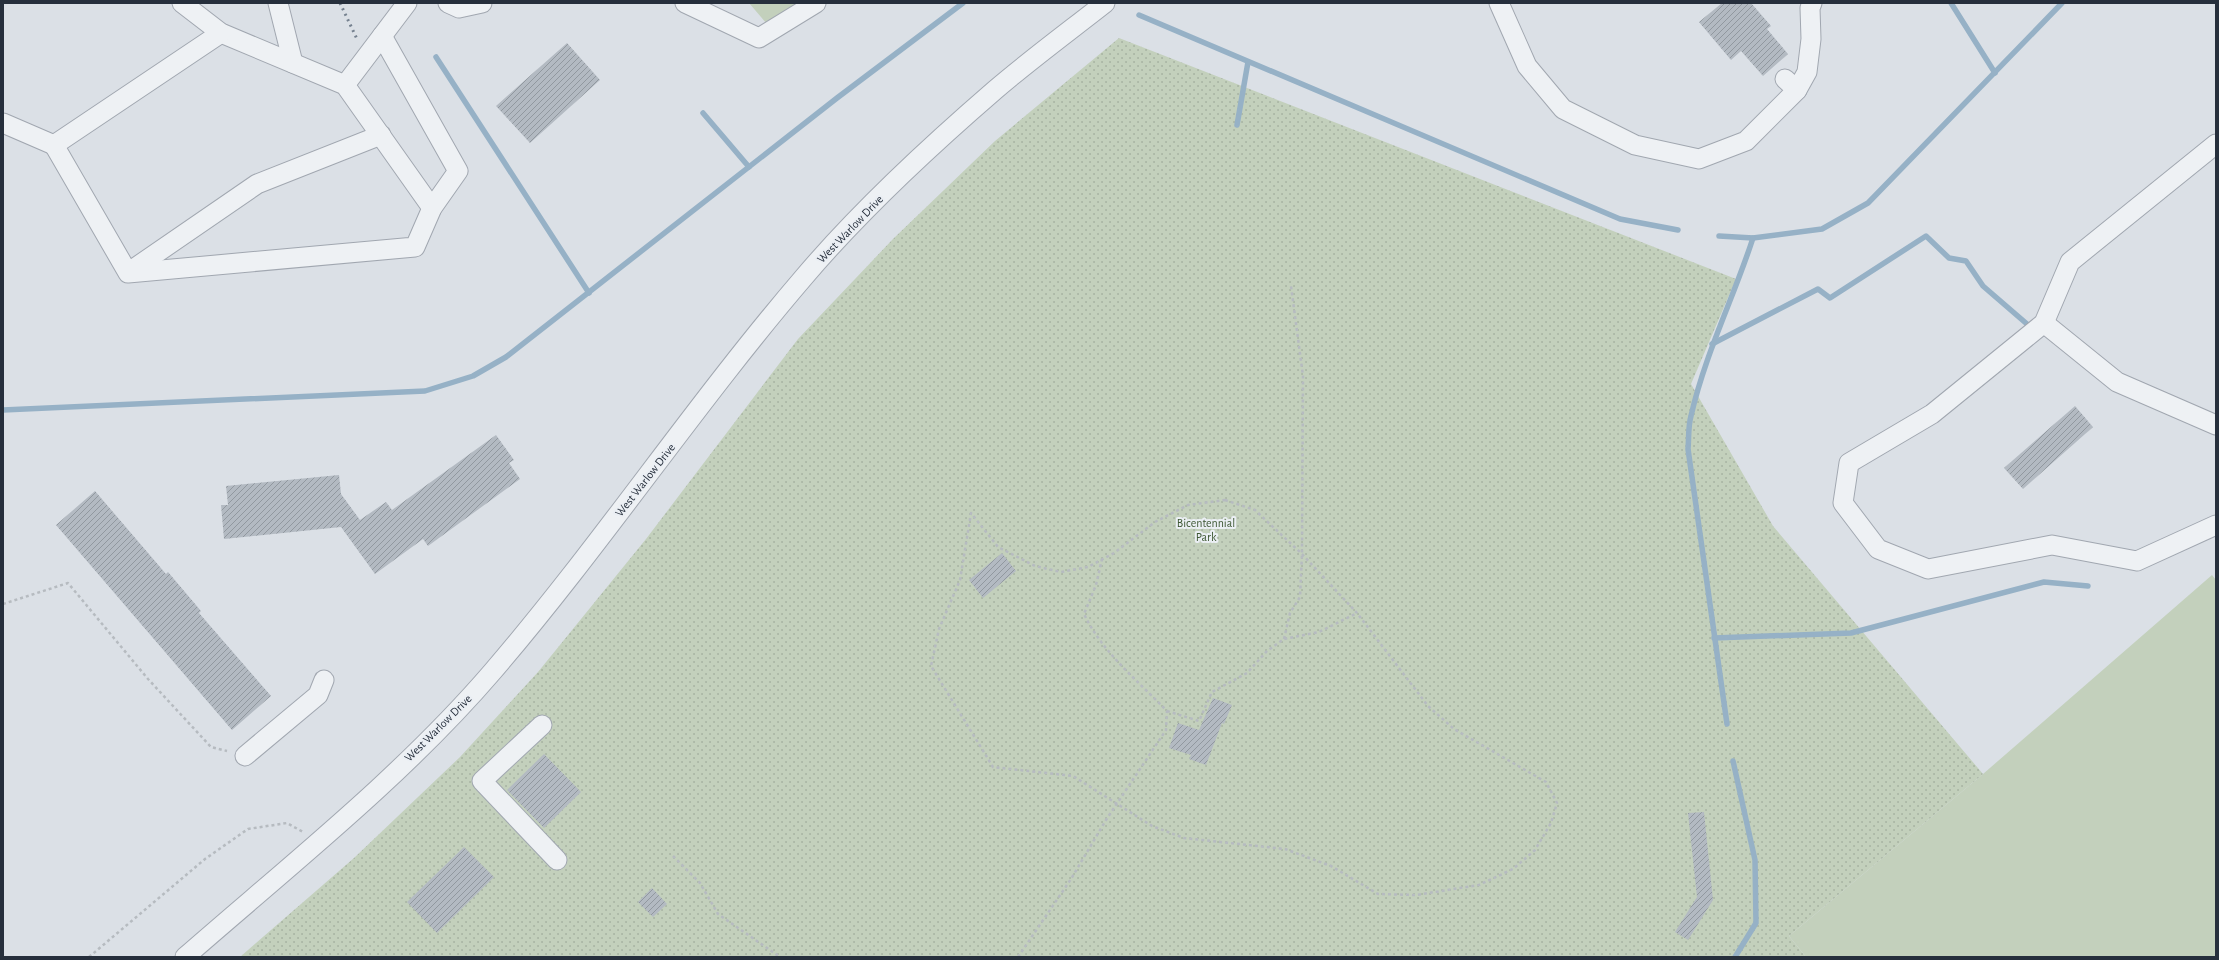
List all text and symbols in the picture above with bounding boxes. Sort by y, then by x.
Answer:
street label: West Warlow Drive [815,193,885,265]
street label: West Warlow Drive [613,441,677,519]
park label: Bicentennial Park [1177,517,1235,543]
street label: West Warlow Drive [402,692,474,764]

